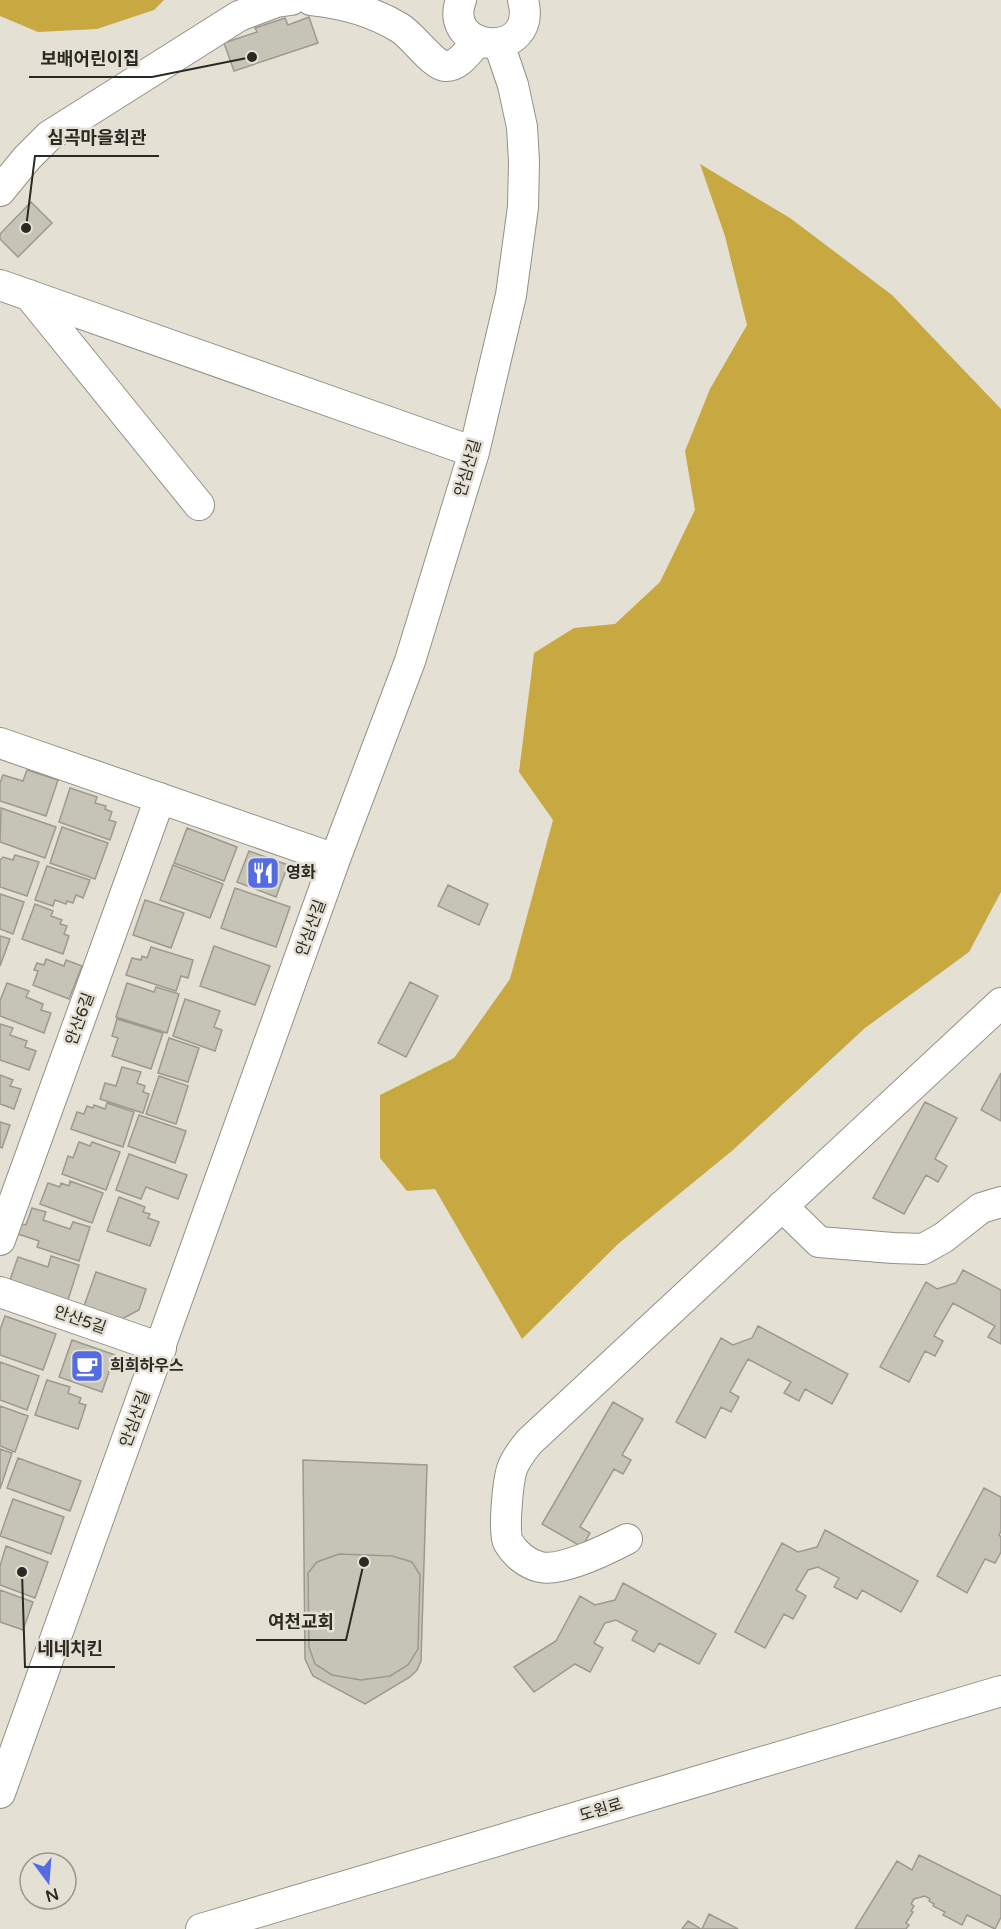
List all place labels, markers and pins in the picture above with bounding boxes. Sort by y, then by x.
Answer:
callout: 보배어린이집 [29,41,152,77]
callout: 심곡마을회관 [35,120,159,156]
restaurant icon: 영화 [245,855,281,891]
place label: 영화 [286,863,316,883]
cafe icon: 희희하우스 [69,1348,105,1384]
place label: 희희하우스 [110,1356,184,1376]
callout: 여천교회 [256,1604,346,1640]
callout: 네네치킨 [25,1631,115,1667]

